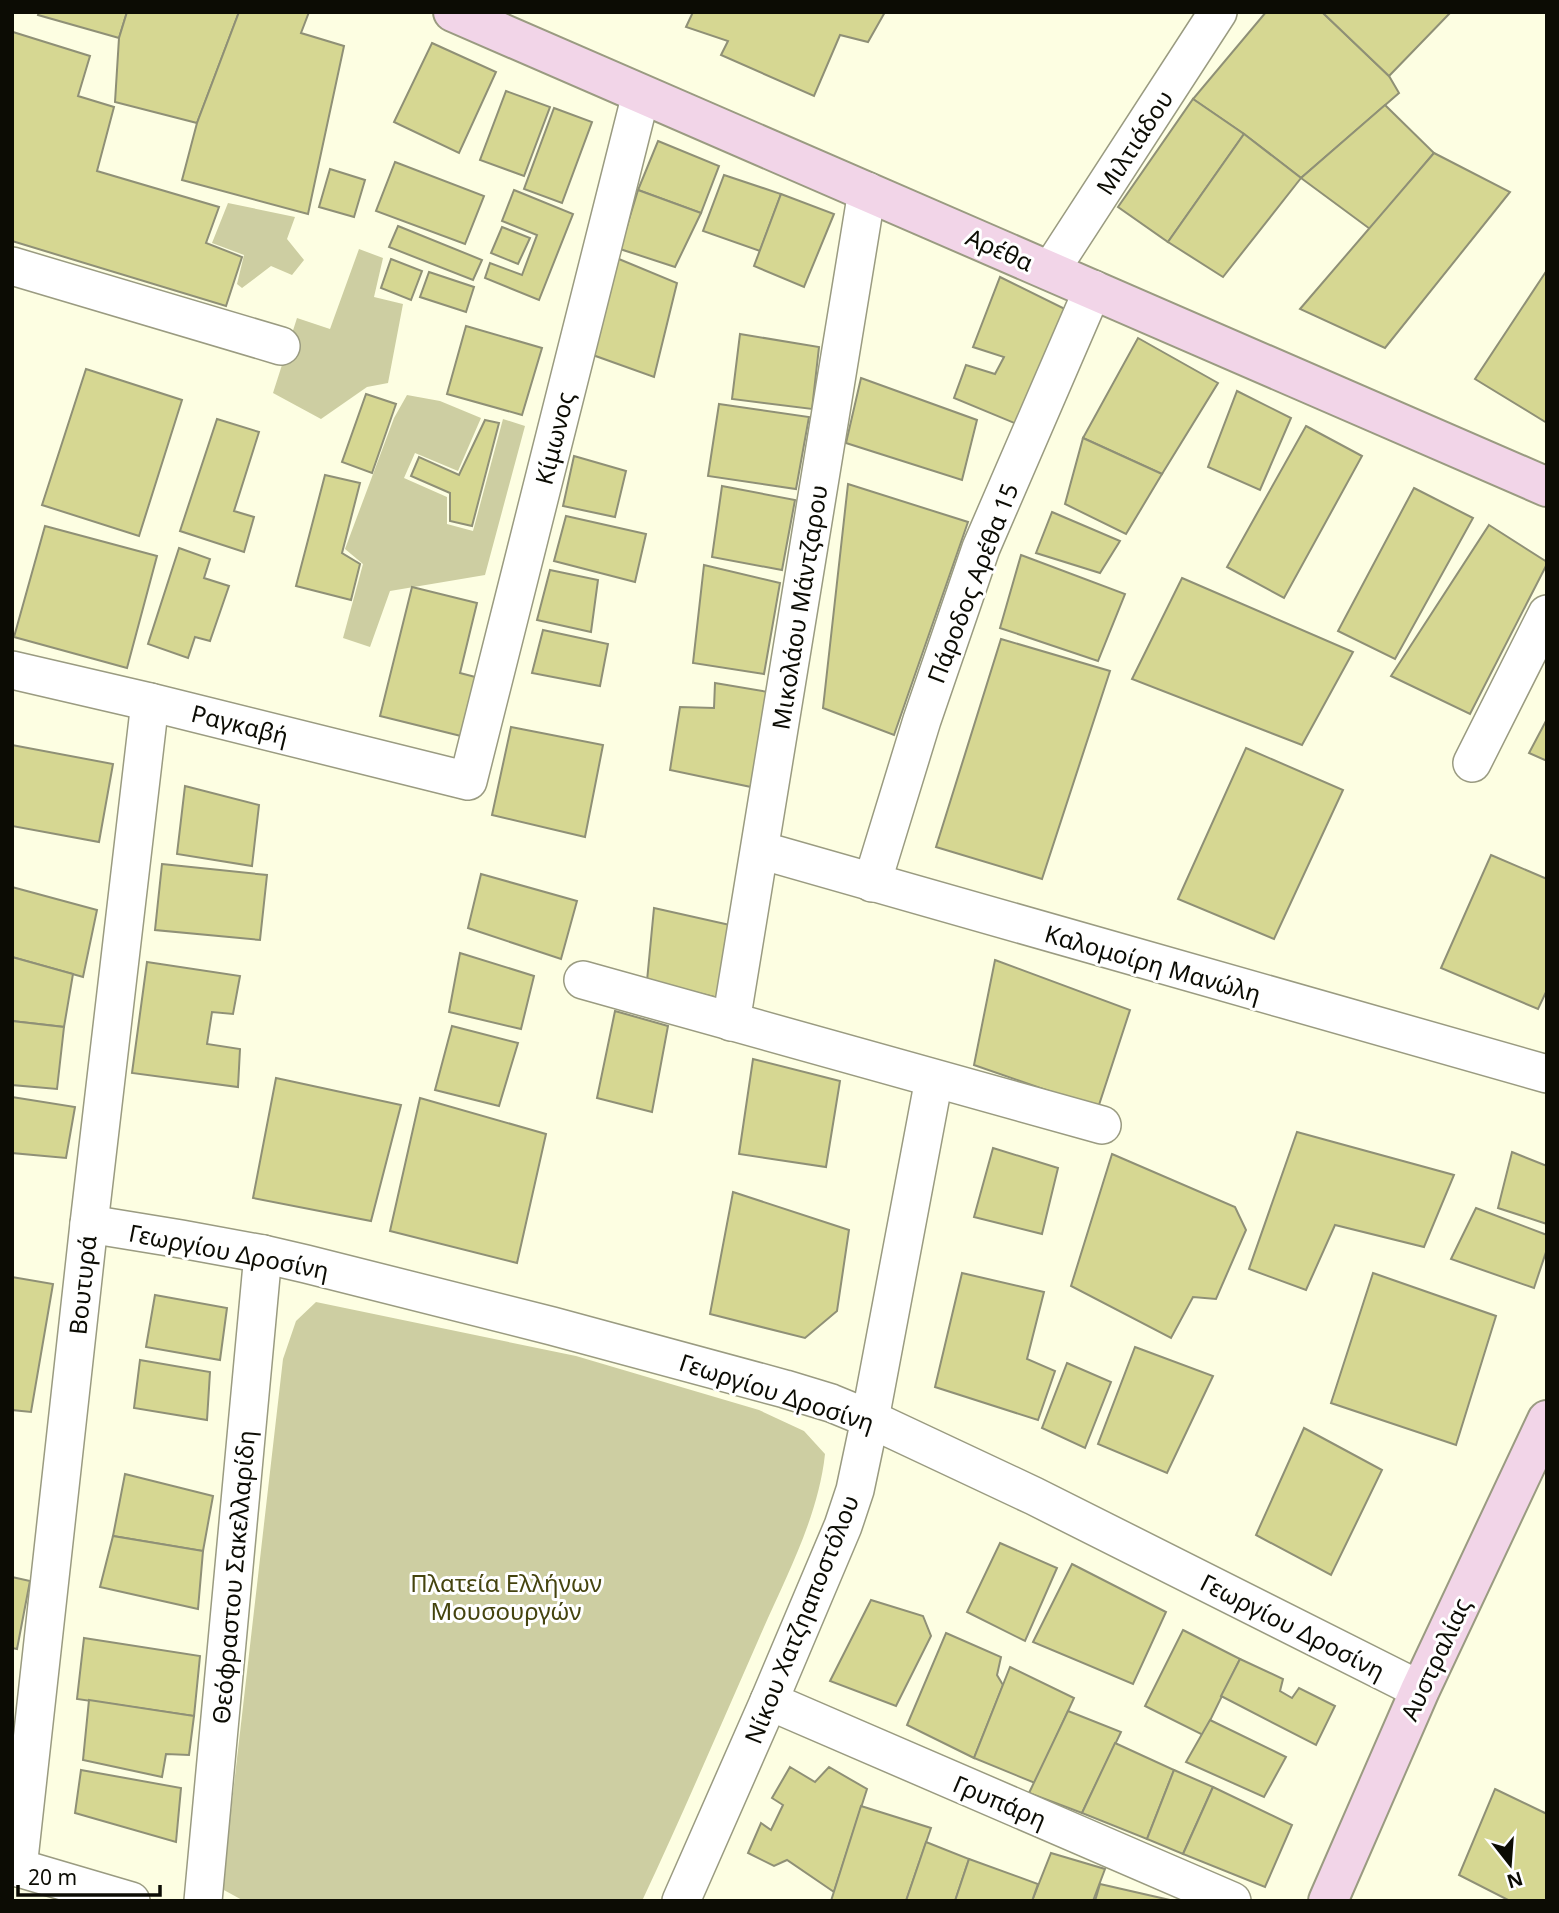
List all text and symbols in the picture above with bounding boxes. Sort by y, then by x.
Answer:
street label: Μιλτιάδου [1088,83,1180,201]
street label: Αρέθα [961,220,1039,278]
street label: Κίμωνος [527,388,581,488]
street label: Πάροδος Αρέθα 15 [919,478,1025,688]
street label: Μικολάου Μάντζαρου [763,482,835,732]
street label: Ραγκαβή [188,696,292,752]
street label: Καλομοίρη Μανώλη [1041,916,1265,1010]
street label: Γεωργίου Δροσίνη [126,1215,332,1287]
street label: Βουτυρά [60,1234,104,1336]
street label: Γεωργίου Δροσίνη [675,1345,879,1439]
street label: Θεόφραστου Σακελλαρίδη [204,1429,262,1725]
street label: Νίκου Χατζηαποστόλου [736,1490,866,1748]
street label: Γεωργίου Δροσίνη [1195,1565,1391,1687]
park label: Πλατεία Ελλήνων Μουσουργών [410,1566,602,1627]
street label: Αυστραλίας [1392,1592,1478,1726]
street label: Γρυπάρη [948,1767,1052,1835]
north arrow [1475,1829,1545,1899]
scale bar [18,1854,159,1898]
text: 20 m [28,1863,77,1891]
text: N [1504,1866,1526,1895]

